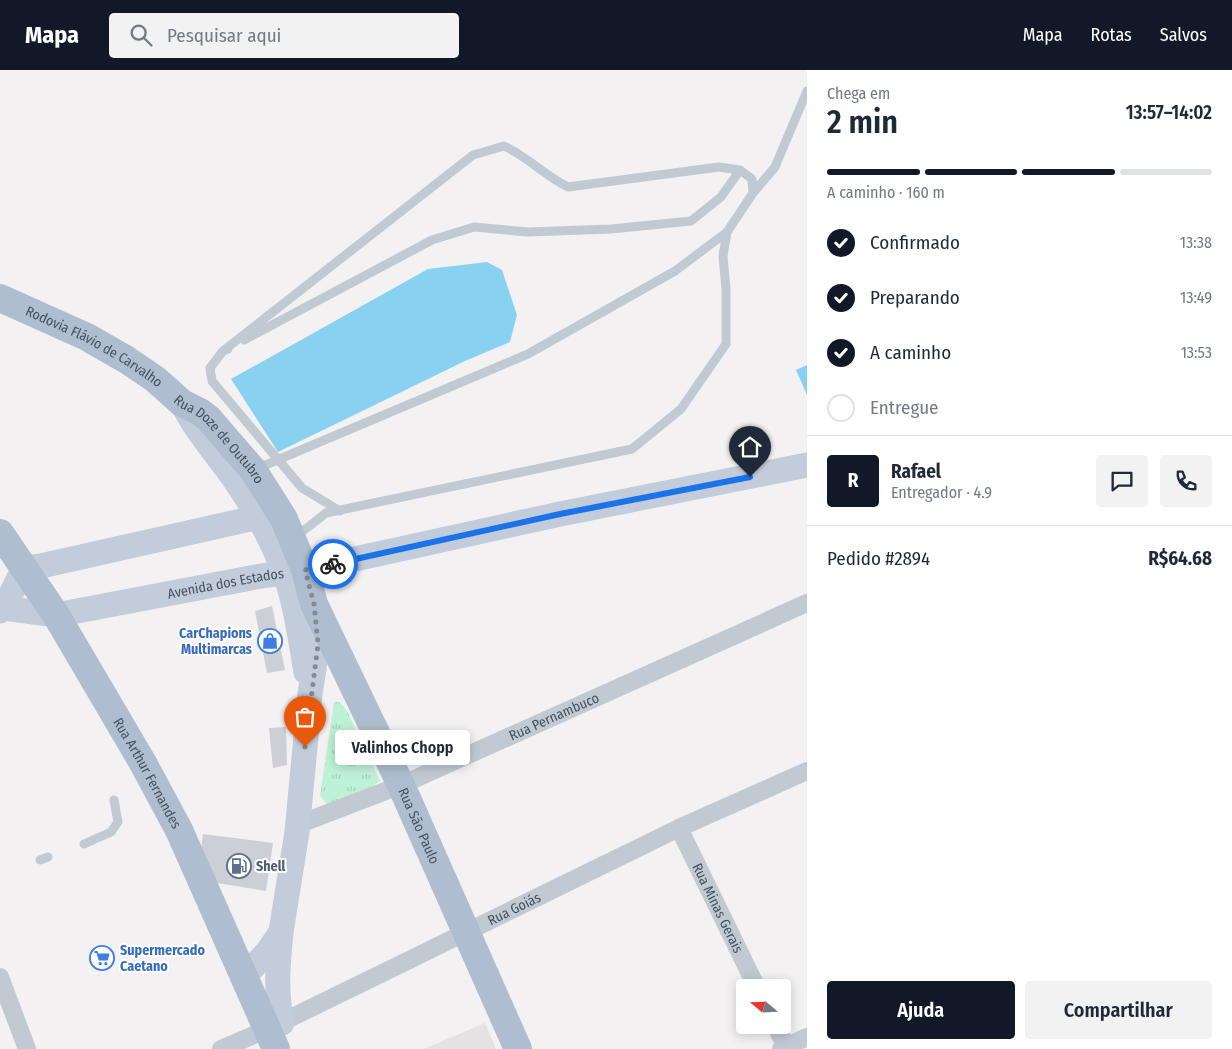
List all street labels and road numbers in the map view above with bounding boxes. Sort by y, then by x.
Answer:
street label: Rodovia Flávio de Carvalho [23,302,166,390]
street label: Rua Doze de Outubro [170,391,268,487]
street label: Avenida dos Estados [166,564,285,602]
street label: Rua Pernambuco [506,689,602,744]
street label: Rua Arthur Fernandes [110,715,185,832]
street label: Rua São Paulo [395,785,443,866]
street label: Rua Minas Gerais [689,860,747,956]
street label: Rua Goiás [485,889,543,929]

